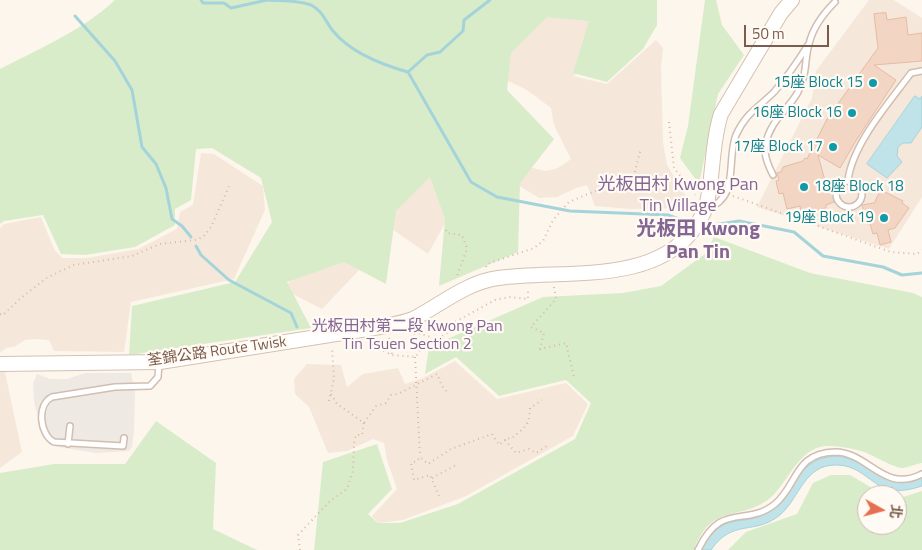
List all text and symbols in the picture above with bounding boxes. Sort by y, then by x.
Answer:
scale bar [747,15,832,47]
text: 50 m [752,22,785,45]
place label: 15座 Block 15 [773,74,863,92]
marker: 15座 Block 15 [867,77,879,89]
place label: 16座 Block 16 [752,104,842,122]
marker: 16座 Block 16 [846,107,858,119]
place label: 17座 Block 17 [733,138,823,156]
marker: 17座 Block 17 [827,141,839,153]
district label: 光板田村 Kwong Pan Tin Village [597,175,759,218]
place label: 18座 Block 18 [814,178,904,196]
marker: 18座 Block 18 [798,181,810,193]
place label: 19座 Block 19 [784,209,874,227]
marker: 19座 Block 19 [878,212,890,224]
district label: 光板田 Kwong Pan Tin [636,218,760,265]
district label: 光板田村第二段 Kwong Pan Tin Tsuen Section 2 [311,317,503,355]
street label: 荃錦公路 Route Twisk [146,333,288,371]
north arrow [857,485,907,535]
text: 北 [885,504,908,520]

